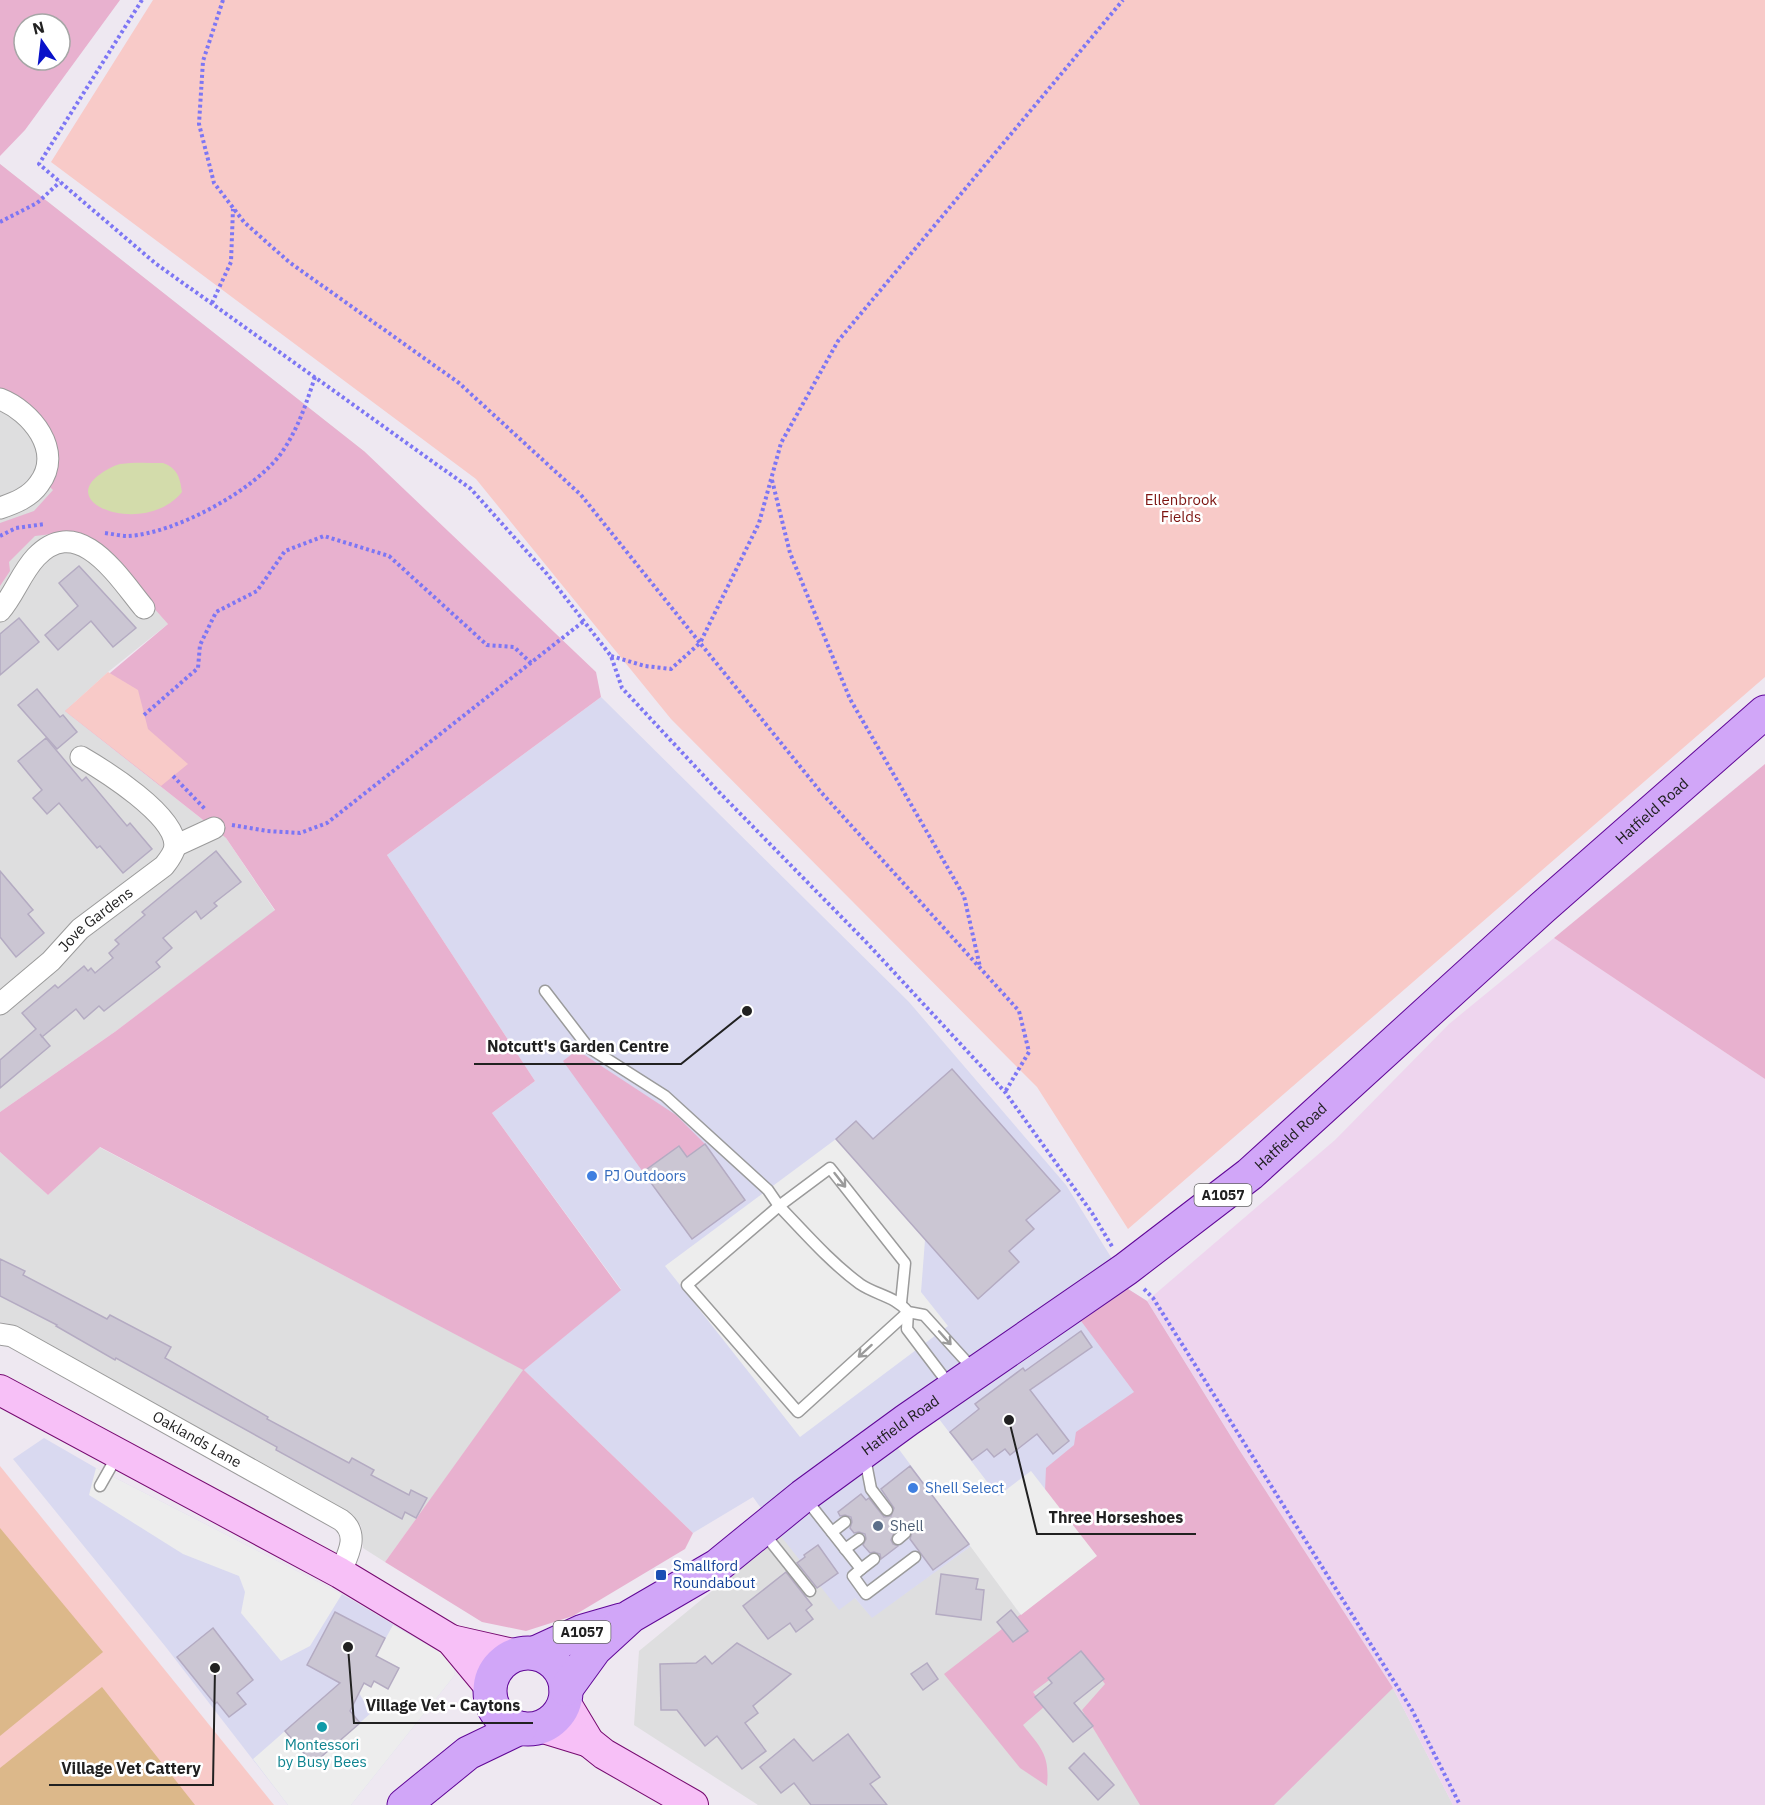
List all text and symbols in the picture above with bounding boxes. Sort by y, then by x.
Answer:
north arrow [12,12,72,72]
text: N [30,16,46,39]
park label: Ellenbrook Fields [1145,490,1217,526]
street label: Hatfield Road [1611,774,1692,848]
street label: Jove Gardens [54,883,137,956]
callout: Notcutt's Garden Centre [474,1030,681,1064]
text: Notcutt's Garden Centre [487,1036,669,1056]
street label: Hatfield Road [1250,1099,1331,1174]
place label: PJ Outdoors [604,1166,686,1185]
marker: PJ Outdoors [585,1169,599,1183]
one-way arrow [834,1172,846,1188]
road number: A1057 [1194,1184,1252,1206]
one-way arrow [938,1330,952,1345]
one-way arrow [858,1344,873,1358]
street label: Hatfield Road [857,1391,943,1459]
street label: Oaklands Lane [149,1406,245,1471]
place label: Shell Select [925,1478,1004,1497]
marker: Shell Select [906,1481,920,1495]
callout: Three Horseshoes [1037,1500,1196,1534]
text: Three Horseshoes [1049,1507,1183,1527]
place label: Shell [890,1516,924,1535]
marker: Shell [871,1519,885,1533]
place label: Smallford Roundabout [673,1556,755,1592]
marker: Smallford Roundabout [654,1568,668,1582]
road number: A1057 [554,1621,610,1643]
callout: Village Vet - Caytons [354,1689,533,1723]
text: Village Vet - Caytons [366,1695,520,1715]
marker: Montessori by Busy Bees [315,1720,329,1734]
place label: Montessori by Busy Bees [277,1735,367,1771]
callout: Village Vet Cattery [49,1751,213,1785]
text: Village Vet Cattery [61,1758,201,1778]

